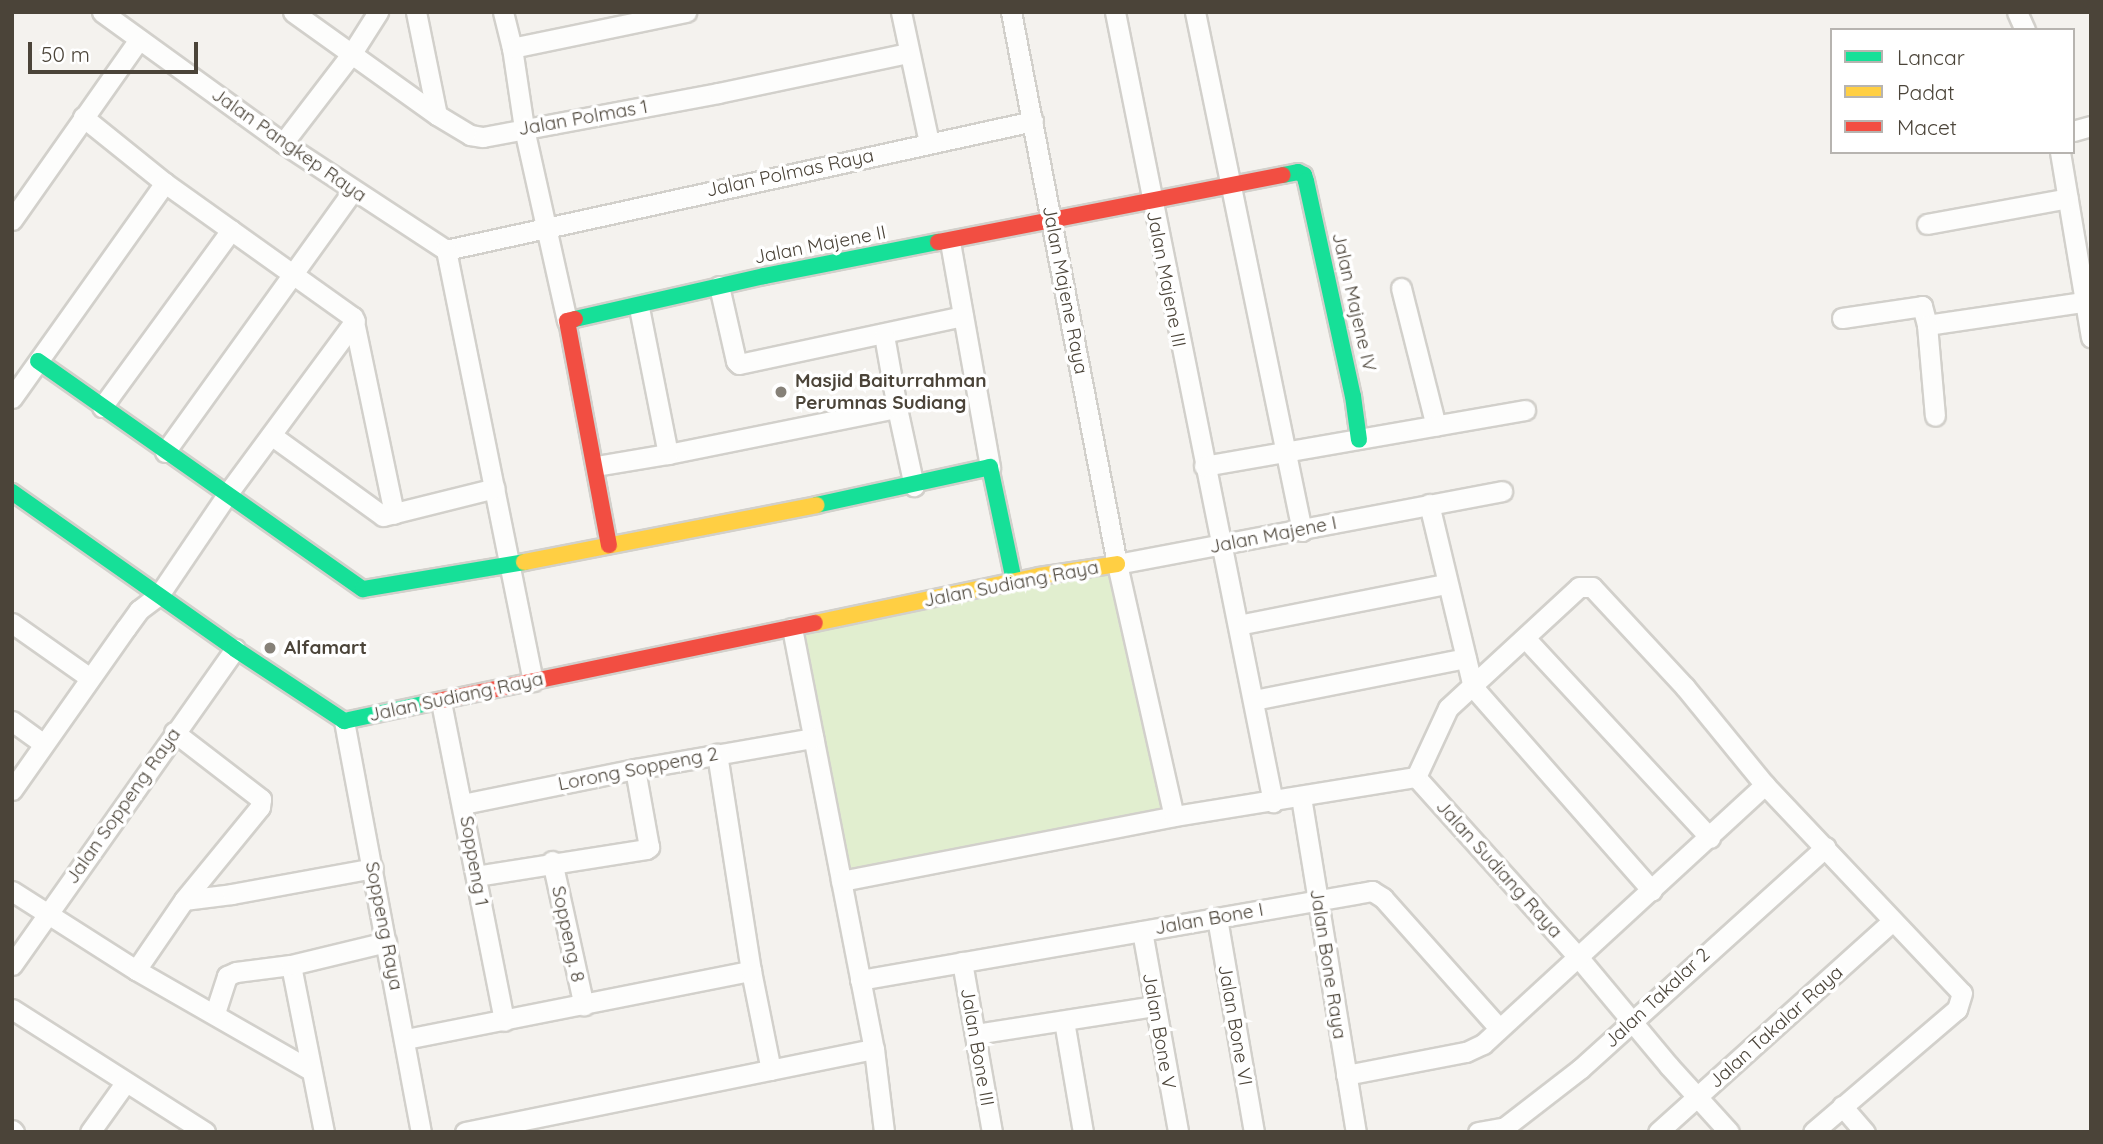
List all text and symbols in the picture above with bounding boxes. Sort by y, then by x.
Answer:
scale bar [32,28,201,72]
legend [1830,28,2075,154]
text: 50 m [41,41,90,67]
text: Lancar [1897,44,1965,70]
text: Padat [1897,79,1955,105]
street label: Jalan Pangkep Raya [207,83,371,207]
street label: Jalan Polmas 1 [516,95,650,141]
text: Macet [1897,114,1957,140]
street label: Jalan Polmas Raya [704,144,876,202]
street label: Jalan Majene Raya [1037,204,1093,376]
street label: Jalan Majene III [1142,209,1190,349]
street label: Jalan Majene II [752,221,888,269]
street label: Jalan Majene IV [1327,230,1381,374]
place label: Masjid Baiturrahman Perumnas Sudiang [795,370,987,414]
marker: Masjid Baiturrahman Perumnas Sudiang [773,384,789,400]
street label: Jalan Majene I [1207,511,1339,559]
street label: Jalan Sudiang Raya [922,556,1100,612]
place label: Alfamart [284,637,367,659]
marker: Alfamart [262,640,278,656]
street label: Jalan Sudiang Raya [367,667,545,727]
street label: Jalan Soppeng Raya [61,724,185,888]
street label: Lorong Soppeng 2 [556,742,720,796]
street label: Jalan Sudiang Raya [1431,795,1567,943]
street label: Soppeng 1 [455,814,493,908]
street label: Soppeng Raya [360,860,408,992]
street label: Soppeng. 8 [547,884,589,984]
street label: Jalan Bone Raya [1305,887,1351,1041]
street label: Jalan Bone I [1153,898,1265,940]
street label: Jalan Takalar 2 [1599,943,1715,1053]
street label: Jalan Takalar Raya [1704,961,1848,1093]
street label: Jalan Bone VI [1213,963,1257,1087]
street label: Jalan Bone V [1138,971,1180,1091]
street label: Jalan Bone III [955,986,999,1108]

